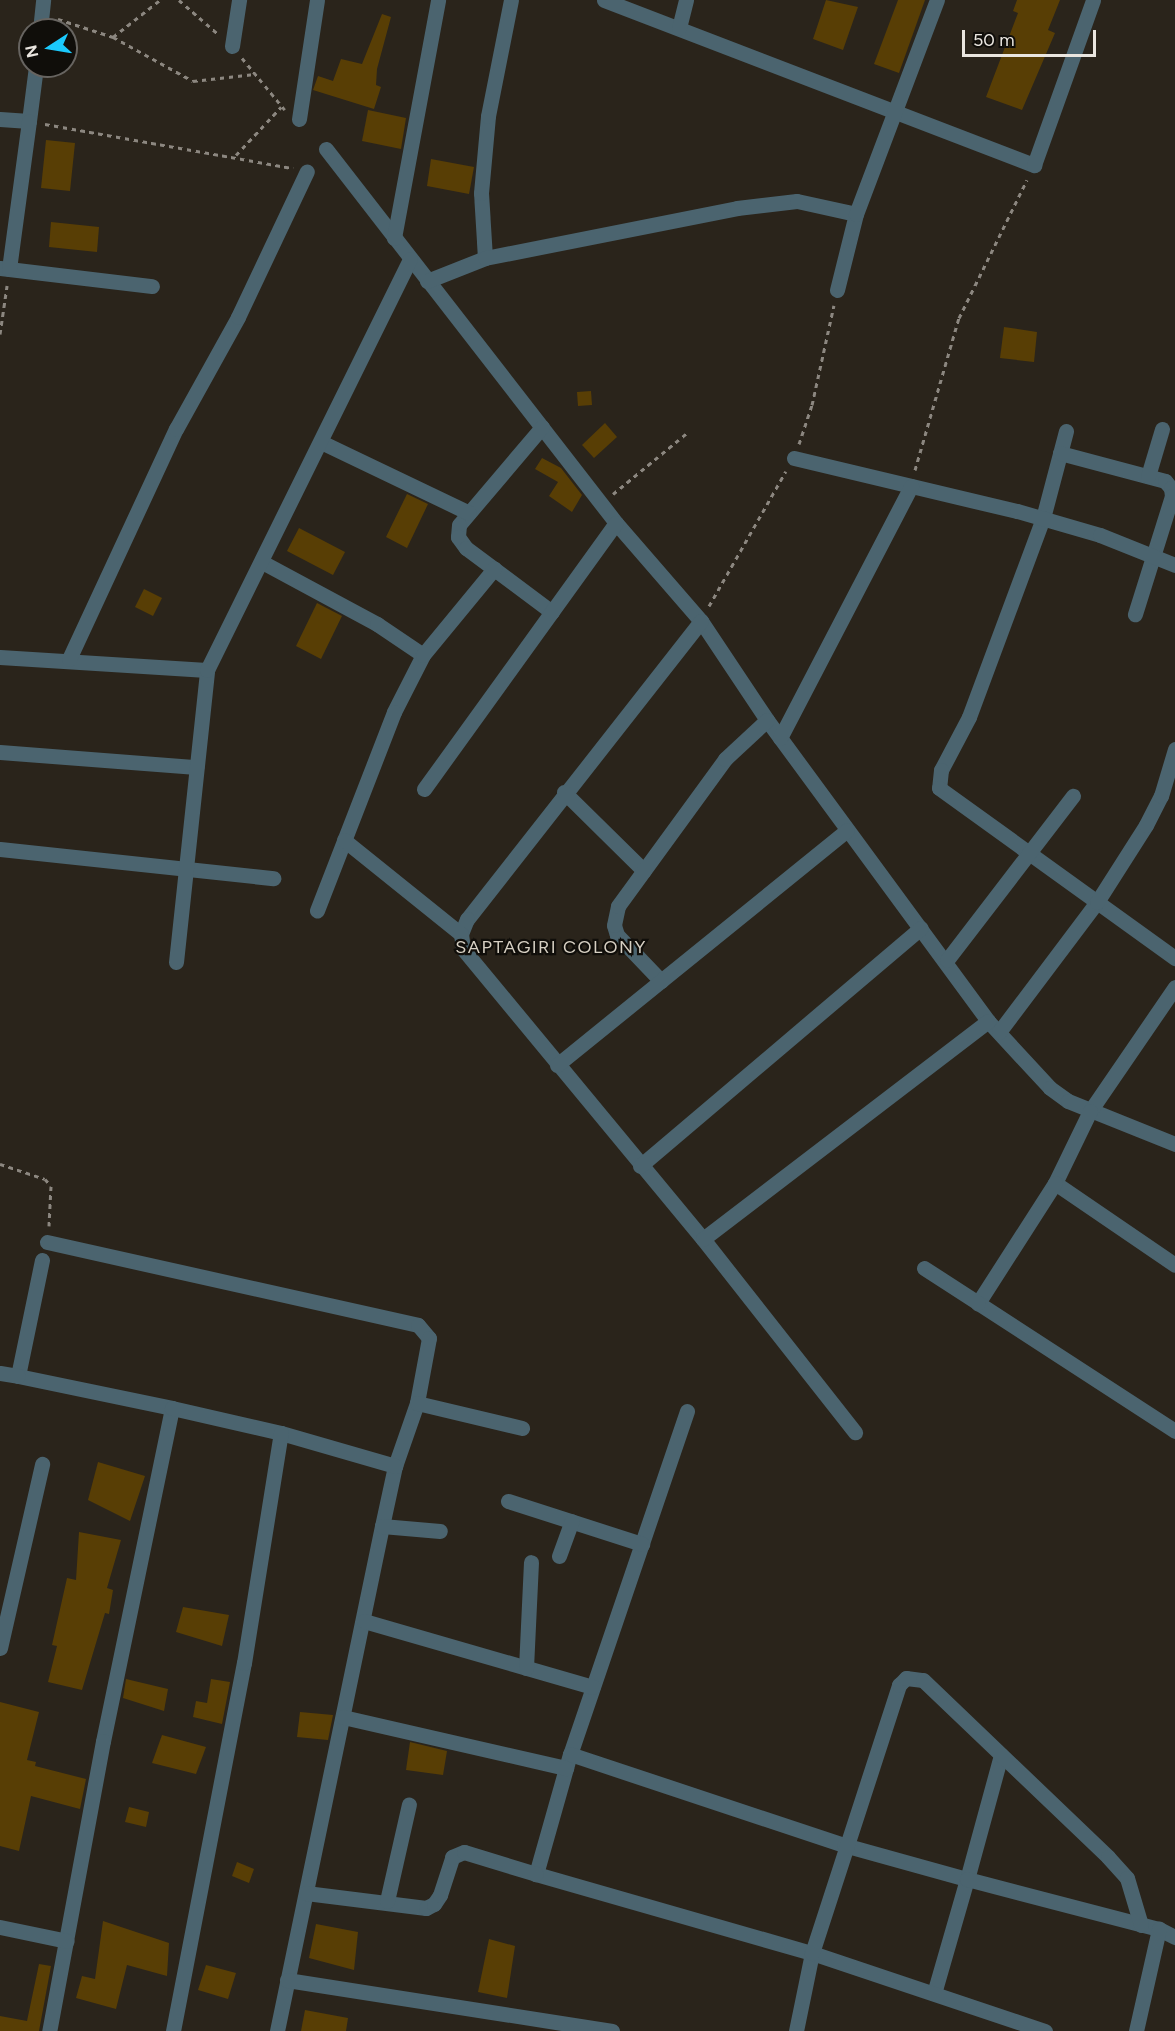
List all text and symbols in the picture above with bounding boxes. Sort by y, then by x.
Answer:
north arrow [18,18,78,78]
scale bar [965,18,1098,56]
text: 50 m [973,29,1015,51]
text: N [21,43,42,59]
district label: SAPTAGIRI COLONY [455,936,647,958]

